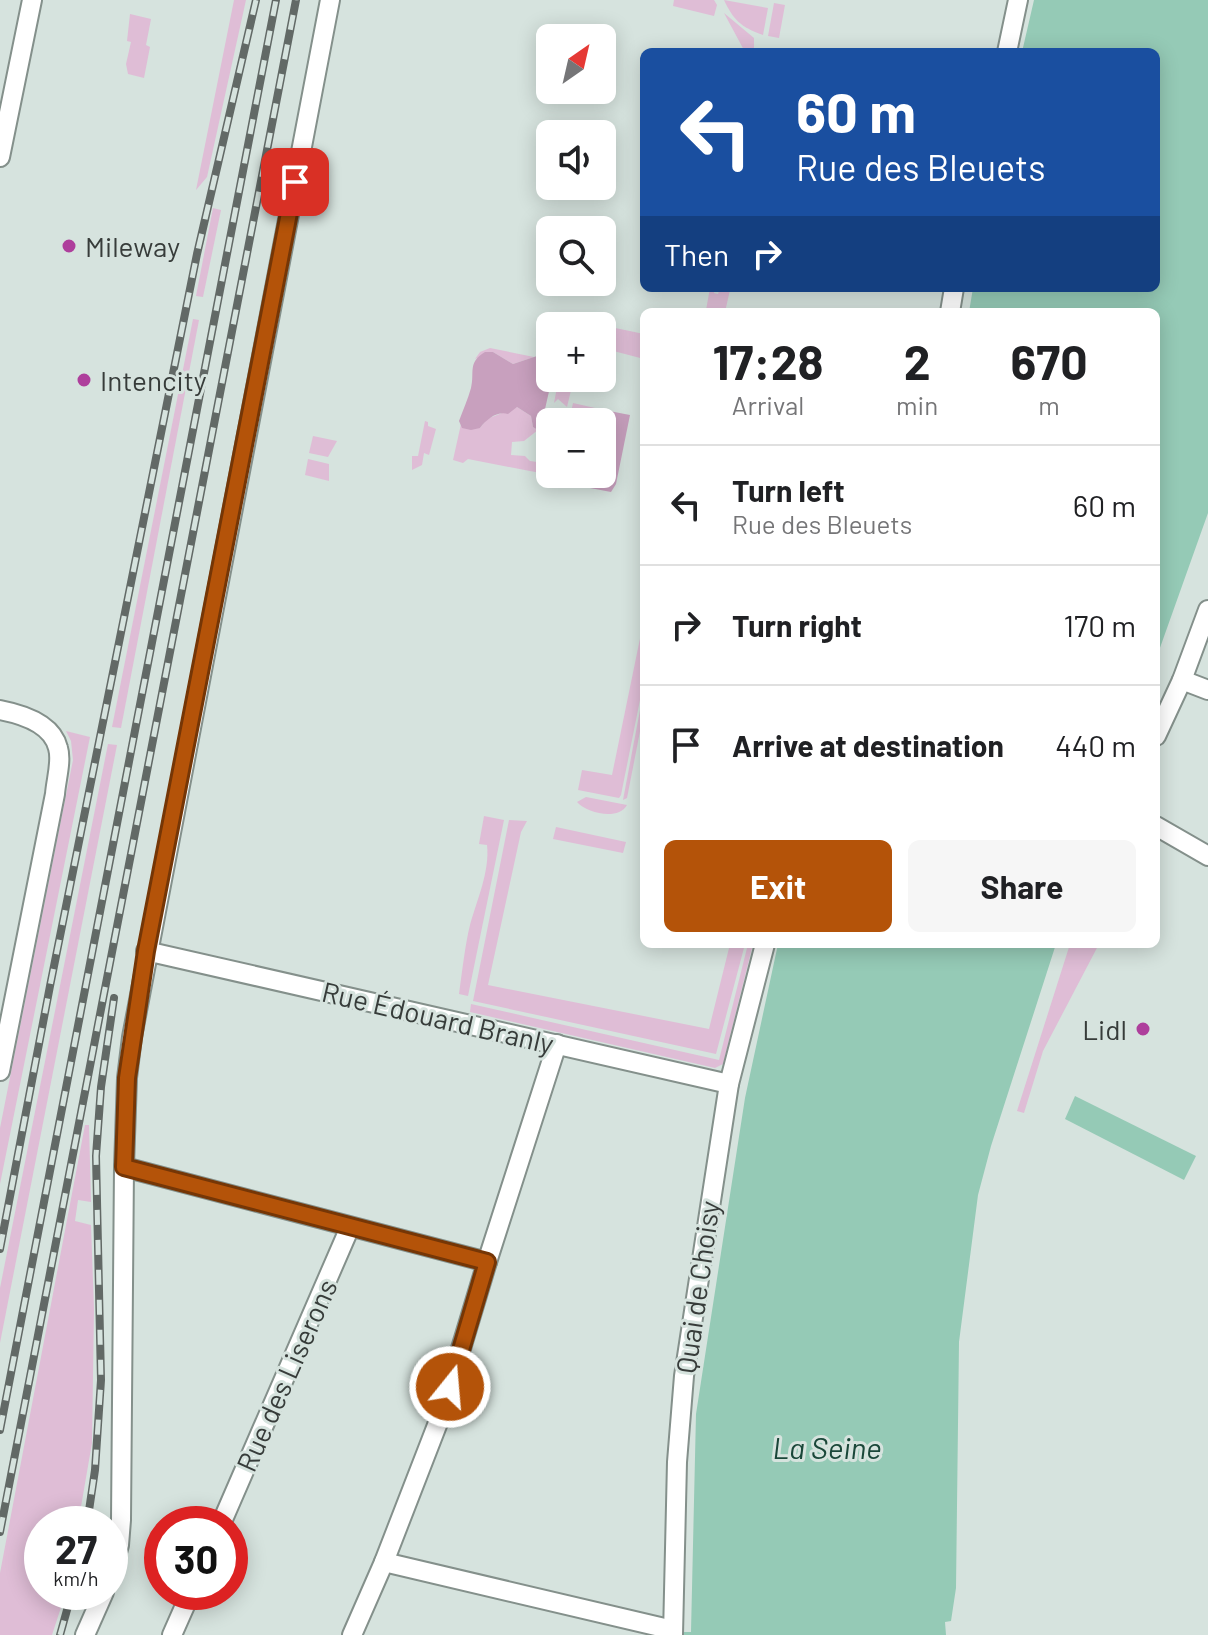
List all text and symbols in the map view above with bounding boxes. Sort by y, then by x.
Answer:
north arrow [536,24,616,104]
map controls [536,24,616,488]
text: 60 m [796,77,916,144]
icon: left [664,80,768,184]
button: sound [536,120,616,200]
text: Rue des Bleuets [796,145,1045,188]
pin [261,148,329,216]
icon: arrive [273,160,317,204]
button: search [536,216,616,296]
place label: Mileway [85,229,180,263]
icon: right [745,232,789,276]
text: Then [664,236,729,272]
marker: Mileway [60,237,78,255]
button: + [536,312,616,392]
text: 17:28 [712,332,824,390]
text: 2 [904,332,931,390]
text: 670 [1011,332,1088,390]
place label: Intencity [100,363,207,397]
marker: Intencity [75,371,93,389]
text: Arrival [732,389,804,420]
text: min [896,389,938,420]
text: m [1038,389,1060,420]
button: − [536,408,616,488]
text: Turn left [732,472,845,508]
icon: left [664,483,708,527]
text: 60 m [1073,487,1136,523]
text: Rue des Bleuets [732,508,912,539]
icon: right [664,603,708,647]
text: Turn right [732,607,862,643]
text: 170 m [1064,607,1136,643]
icon: arrive [664,723,708,767]
text: Arrive at destination [732,727,1004,763]
text: 440 m [1055,727,1136,763]
button: Exit [664,840,892,932]
button: Share [908,840,1136,932]
street label: Rue Édouard Branly [319,974,557,1060]
place label: Lidl [1082,1012,1127,1046]
marker: Lidl [1134,1020,1152,1038]
street label: Quai de Choisy [668,1198,726,1375]
street label: Rue des Liserons [228,1274,344,1476]
position arrow [408,1345,492,1429]
water label: La Seine [772,1429,882,1465]
speed limit sign: 30 [144,1506,248,1610]
text: 27 [55,1524,97,1572]
text: km/h [53,1566,99,1590]

